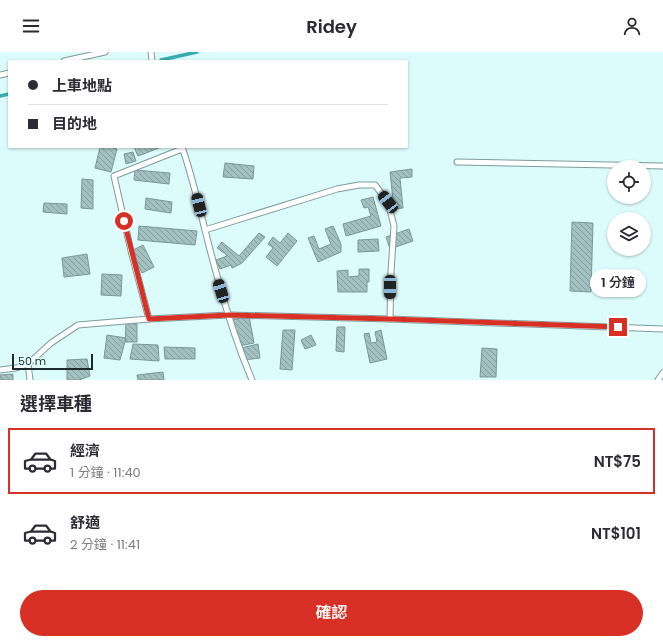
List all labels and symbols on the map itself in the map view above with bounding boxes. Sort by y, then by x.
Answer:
car [376,189,400,215]
car [190,192,208,218]
route start [115,212,133,230]
callout: 1 分鐘 [590,269,646,297]
car [384,275,396,299]
car [212,278,230,304]
route end [609,318,627,336]
scale bar [12,352,93,371]

